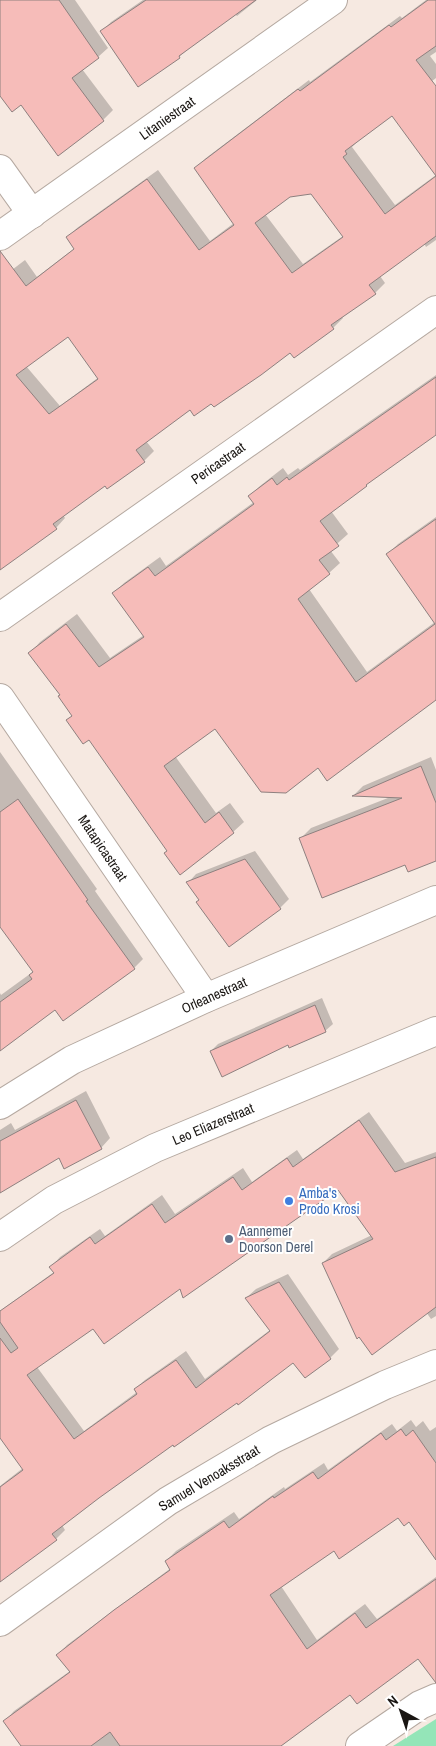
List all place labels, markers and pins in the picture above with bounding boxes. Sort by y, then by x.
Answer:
place label: Amba's Prodo Krosi [298,1184,360,1218]
marker: Amba's Prodo Krosi [283,1195,295,1207]
place label: Aannemer Doorson Derel [238,1222,313,1256]
marker: Aannemer Doorson Derel [223,1233,235,1245]

